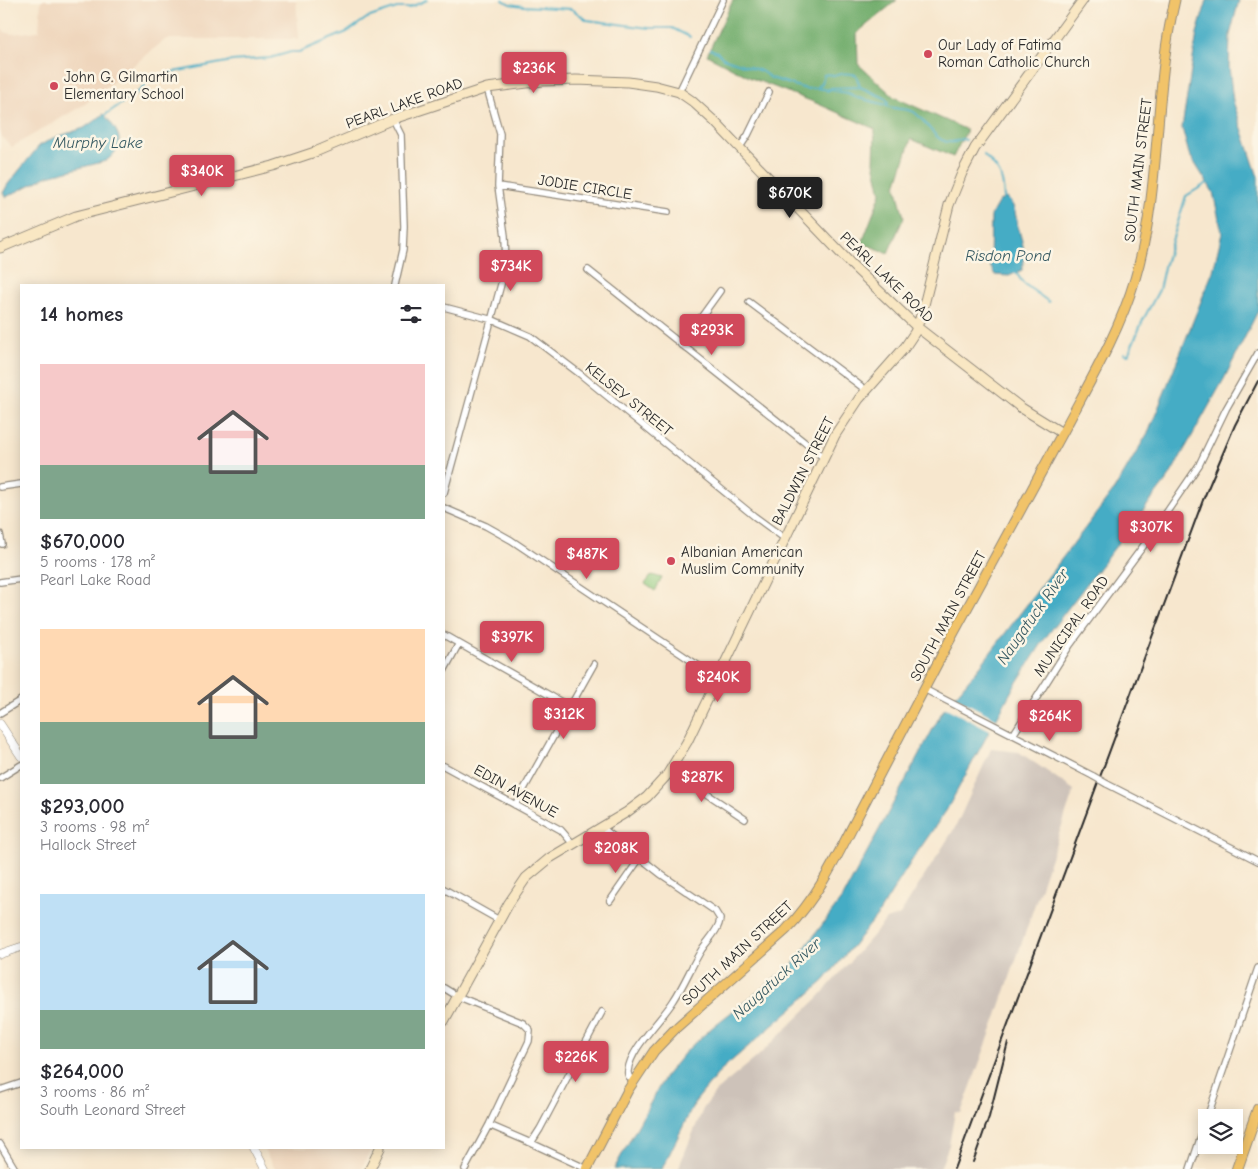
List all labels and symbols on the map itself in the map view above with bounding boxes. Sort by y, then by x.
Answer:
place label: Our Lady of Fatima Roman Catholic Church [938,36,1090,71]
marker: Our Lady of Fatima Roman Catholic Church [922,48,934,60]
pin: $236K [499,52,569,94]
place label: John G. Gilmartin Elementary School [64,68,184,103]
street label: PEARL LAKE ROAD [343,74,465,132]
marker: John G. Gilmartin Elementary School [48,80,60,92]
street label: SOUTH MAIN STREET [1120,97,1156,243]
water label: Murphy Lake [52,134,143,152]
pin: $340K [167,154,237,197]
street label: JODIE CIRCLE [537,171,633,203]
pin: $670K [755,176,825,219]
street label: PEARL LAKE ROAD [837,228,937,326]
water label: Risdon Pond [965,247,1051,265]
pin: $734K [476,250,546,292]
pin: $293K [677,314,747,356]
street label: KELSEY STREET [582,358,676,440]
street label: BALDWIN STREET [768,414,838,528]
pin: $307K [1116,510,1186,553]
pin: $487K [552,538,622,580]
place label: Albanian American Muslim Community [681,543,804,578]
street label: SOUTH MAIN STREET [906,548,990,684]
marker: Albanian American Muslim Community [665,555,677,567]
water label: Naugatuck River [993,565,1073,668]
street label: MUNICIPAL ROAD [1029,572,1113,680]
pin: $397K [477,620,547,663]
pin: $240K [683,660,753,703]
pin: $312K [529,698,599,740]
pin: $264K [1015,700,1085,742]
pin: $287K [667,760,737,803]
street label: EDIN AVENUE [471,761,561,821]
pin: $208K [581,832,651,874]
street label: SOUTH MAIN STREET [678,897,796,1009]
water label: Naugatuck River [729,934,825,1023]
pin: $226K [541,1040,611,1083]

